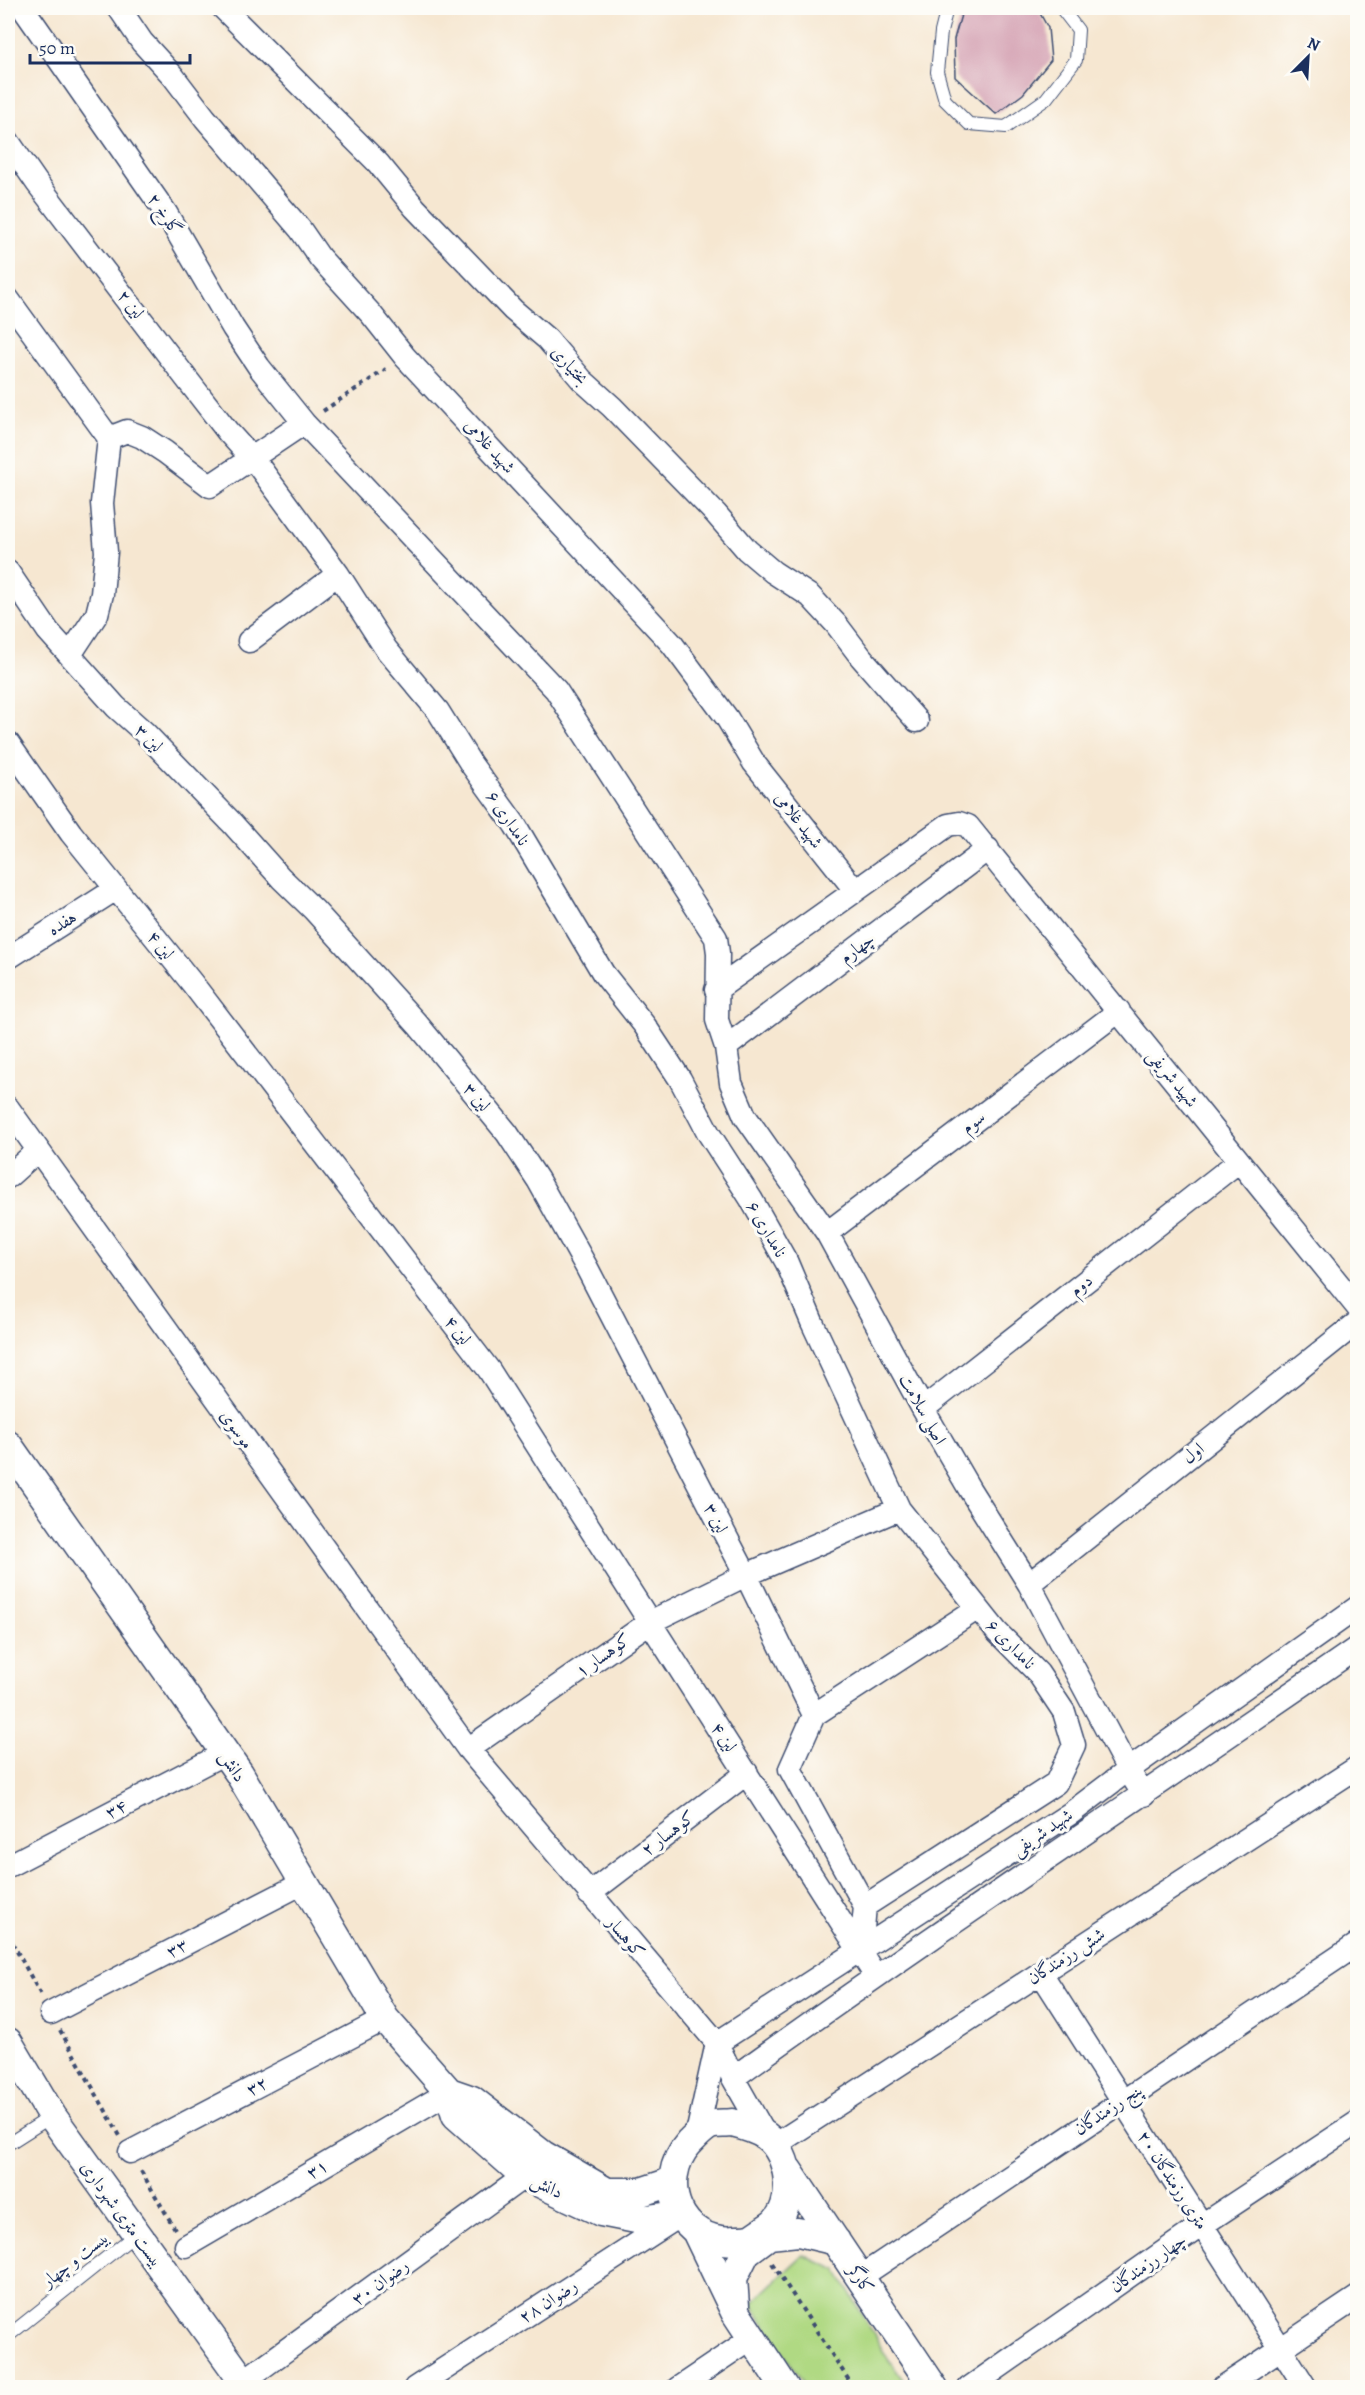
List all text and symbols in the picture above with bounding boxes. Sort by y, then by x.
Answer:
scale bar [30,27,190,65]
north arrow [1278,27,1338,87]
text: N [1304,32,1324,57]
text: 50 m [39,36,75,60]
street label: گلرخ ۲ [139,188,188,242]
street label: لین ۲ [112,284,150,324]
street label: بختیاری [546,340,594,390]
street label: شهید غلامی [459,413,521,479]
street label: لین ۳ [130,719,168,757]
street label: نامداری ۶ [481,786,535,850]
street label: شهید غلامی [769,787,829,853]
street label: هفده [43,905,81,941]
street label: لین ۴ [142,925,180,965]
street label: چهارم [835,927,882,972]
street label: شهید شریفی [1141,1044,1204,1113]
street label: لین ۳ [458,1077,496,1117]
street label: سوم [956,1105,992,1142]
street label: نامداری ۶ [741,1196,793,1262]
street label: دوم [1064,1268,1100,1305]
street label: لین ۴ [439,1310,477,1350]
street label: اصلی سلامت [893,1369,952,1449]
street label: موسوی [215,1404,259,1454]
street label: اول [1177,1437,1209,1469]
street label: لین ۳ [698,1499,734,1537]
street label: نامداری ۶ [981,1613,1041,1675]
street label: کوهسار ۱ [571,1627,635,1683]
street label: لین ۴ [706,1717,742,1757]
street label: دانش [214,1746,252,1786]
street label: ۳۴ [101,1794,131,1824]
street label: شهید شریفی [1007,1803,1078,1862]
street label: کوهسار ۲ [636,1805,700,1861]
street label: کوهسار [600,1909,651,1963]
street label: شش رزمندگان [1022,1922,1110,1990]
street label: ۳۳ [162,1933,192,1963]
street label: ۳۲ [242,2070,272,2102]
street label: پنج رزمندگان [1069,2077,1149,2144]
street label: ۲۰ متری رزمندگان [1132,2126,1214,2234]
street label: ۳۱ [302,2153,332,2185]
street label: بیست متری شهرداری [75,2156,169,2272]
street label: دانش [527,2168,567,2204]
street label: بیست و چهار [35,2225,114,2294]
street label: چهار رزمندگان [1105,2228,1191,2298]
street label: رضوان ۳۰ [347,2253,413,2311]
street label: کارگر [841,2258,880,2299]
street label: رضوان ۲۸ [514,2273,582,2329]

